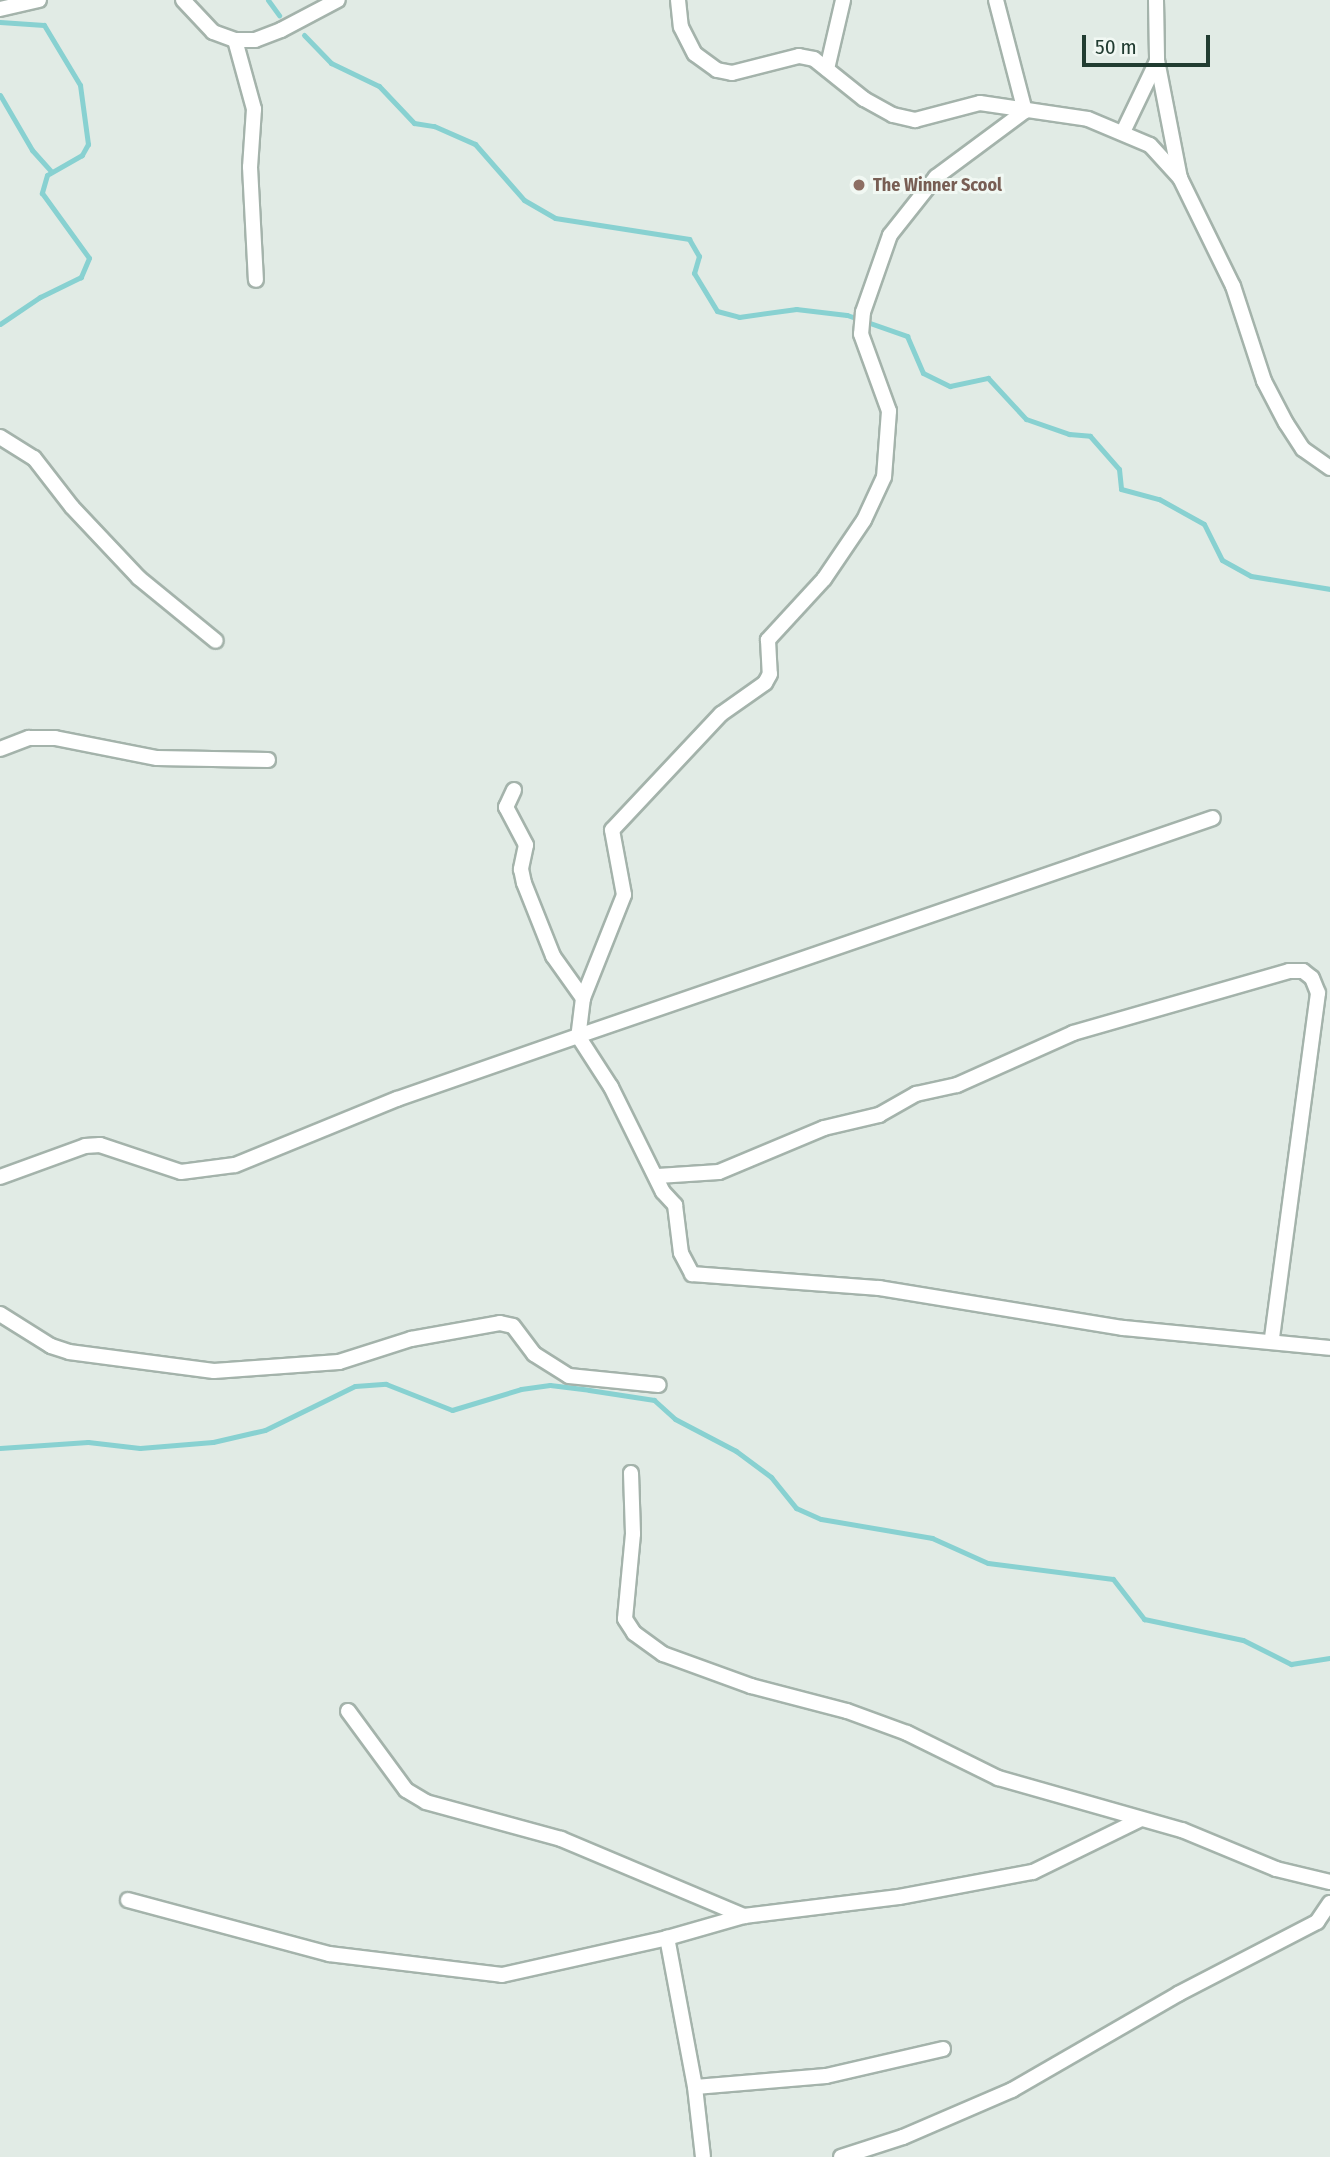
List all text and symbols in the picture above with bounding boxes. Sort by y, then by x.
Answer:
scale bar [1085,21,1213,65]
text: 50 m [1095,34,1137,60]
place label: The Winner Scool [873,174,1002,196]
marker: The Winner Scool [851,177,867,193]

